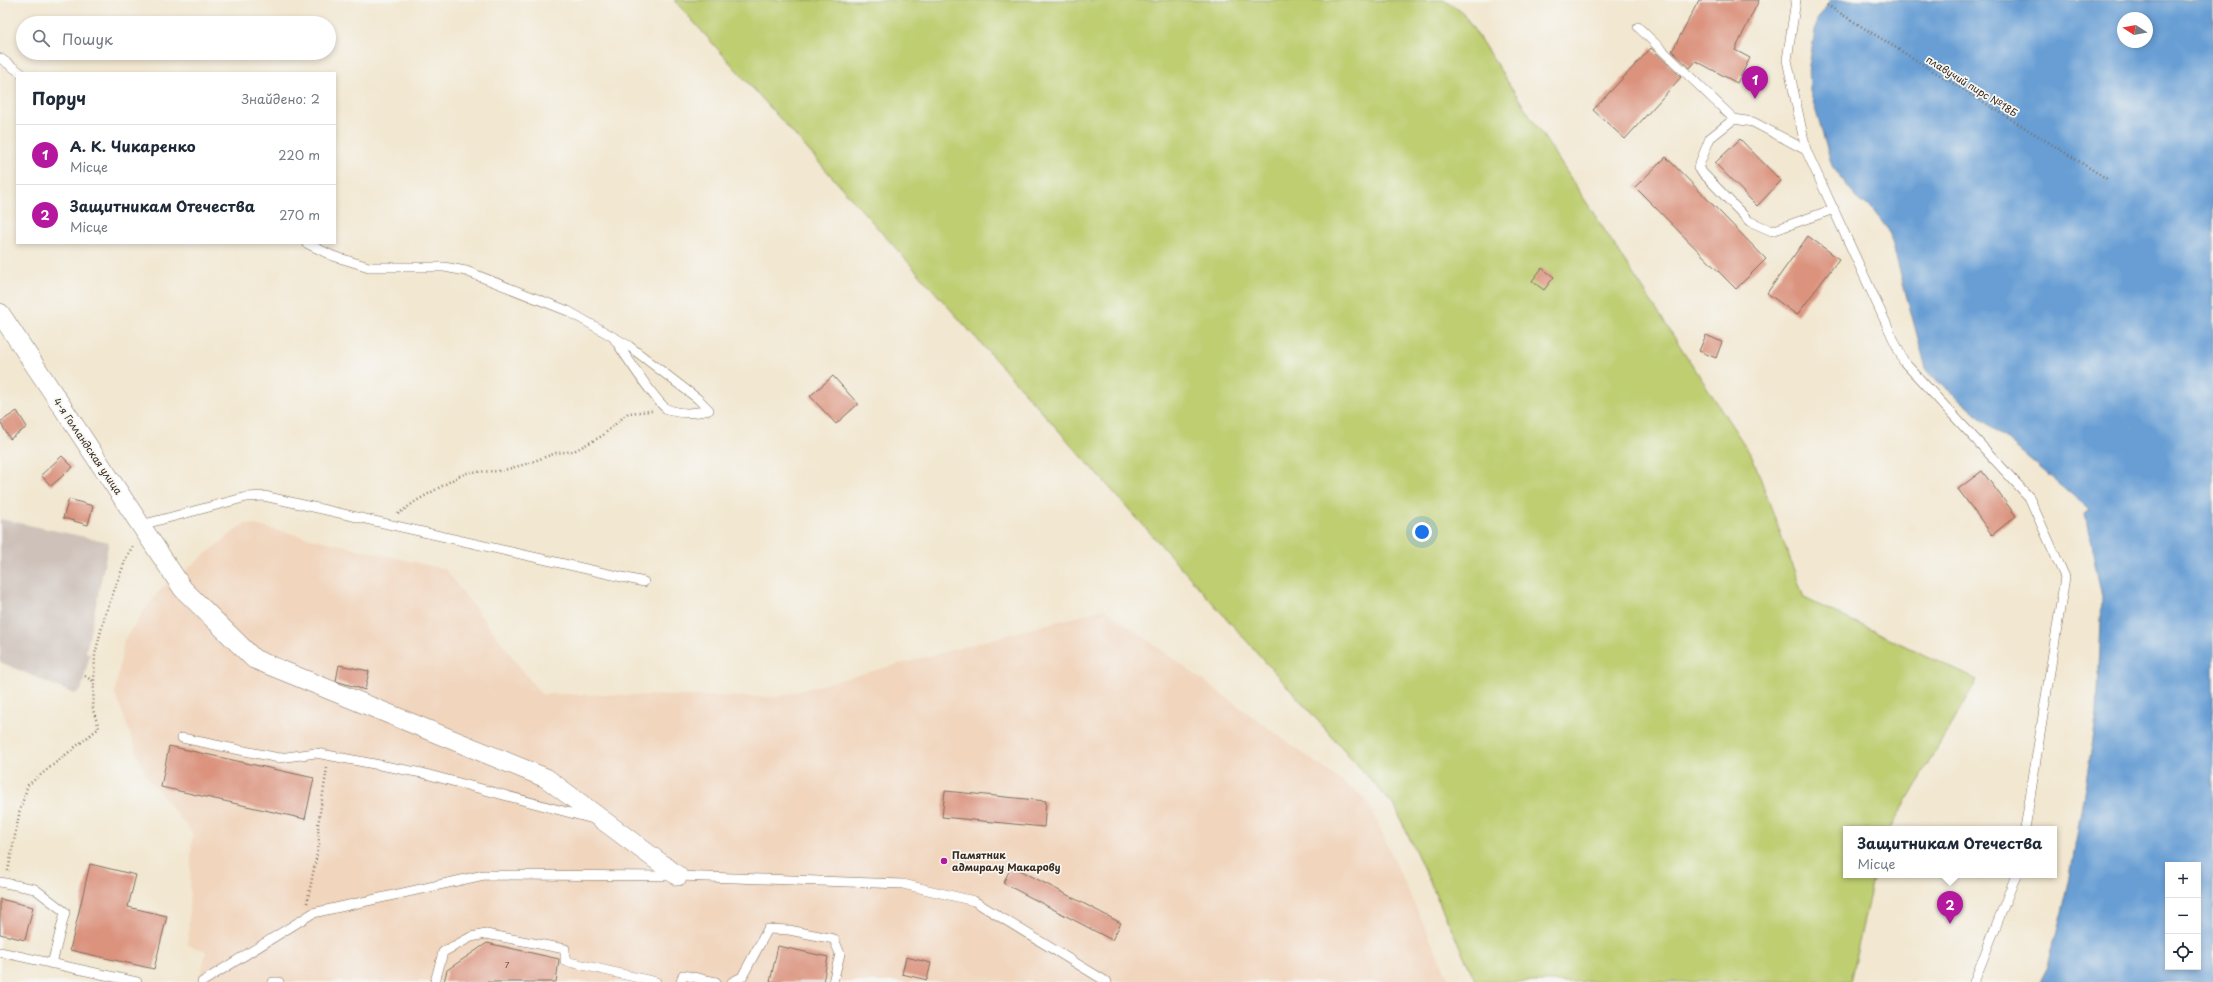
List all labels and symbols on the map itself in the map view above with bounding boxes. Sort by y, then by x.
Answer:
north arrow [2117,12,2153,48]
street label: плавучий пирс №18Б [1924,51,2021,120]
pin: 1 [1742,66,1768,99]
street label: 4-я Голландская улица [50,394,127,498]
your location [1412,522,1432,542]
place label: Памятник адмиралу Макарову [952,847,1061,875]
marker: Памятник адмиралу Макарову [939,856,949,866]
pin: 2 [1937,891,1963,924]
house number: 7 [505,959,510,971]

